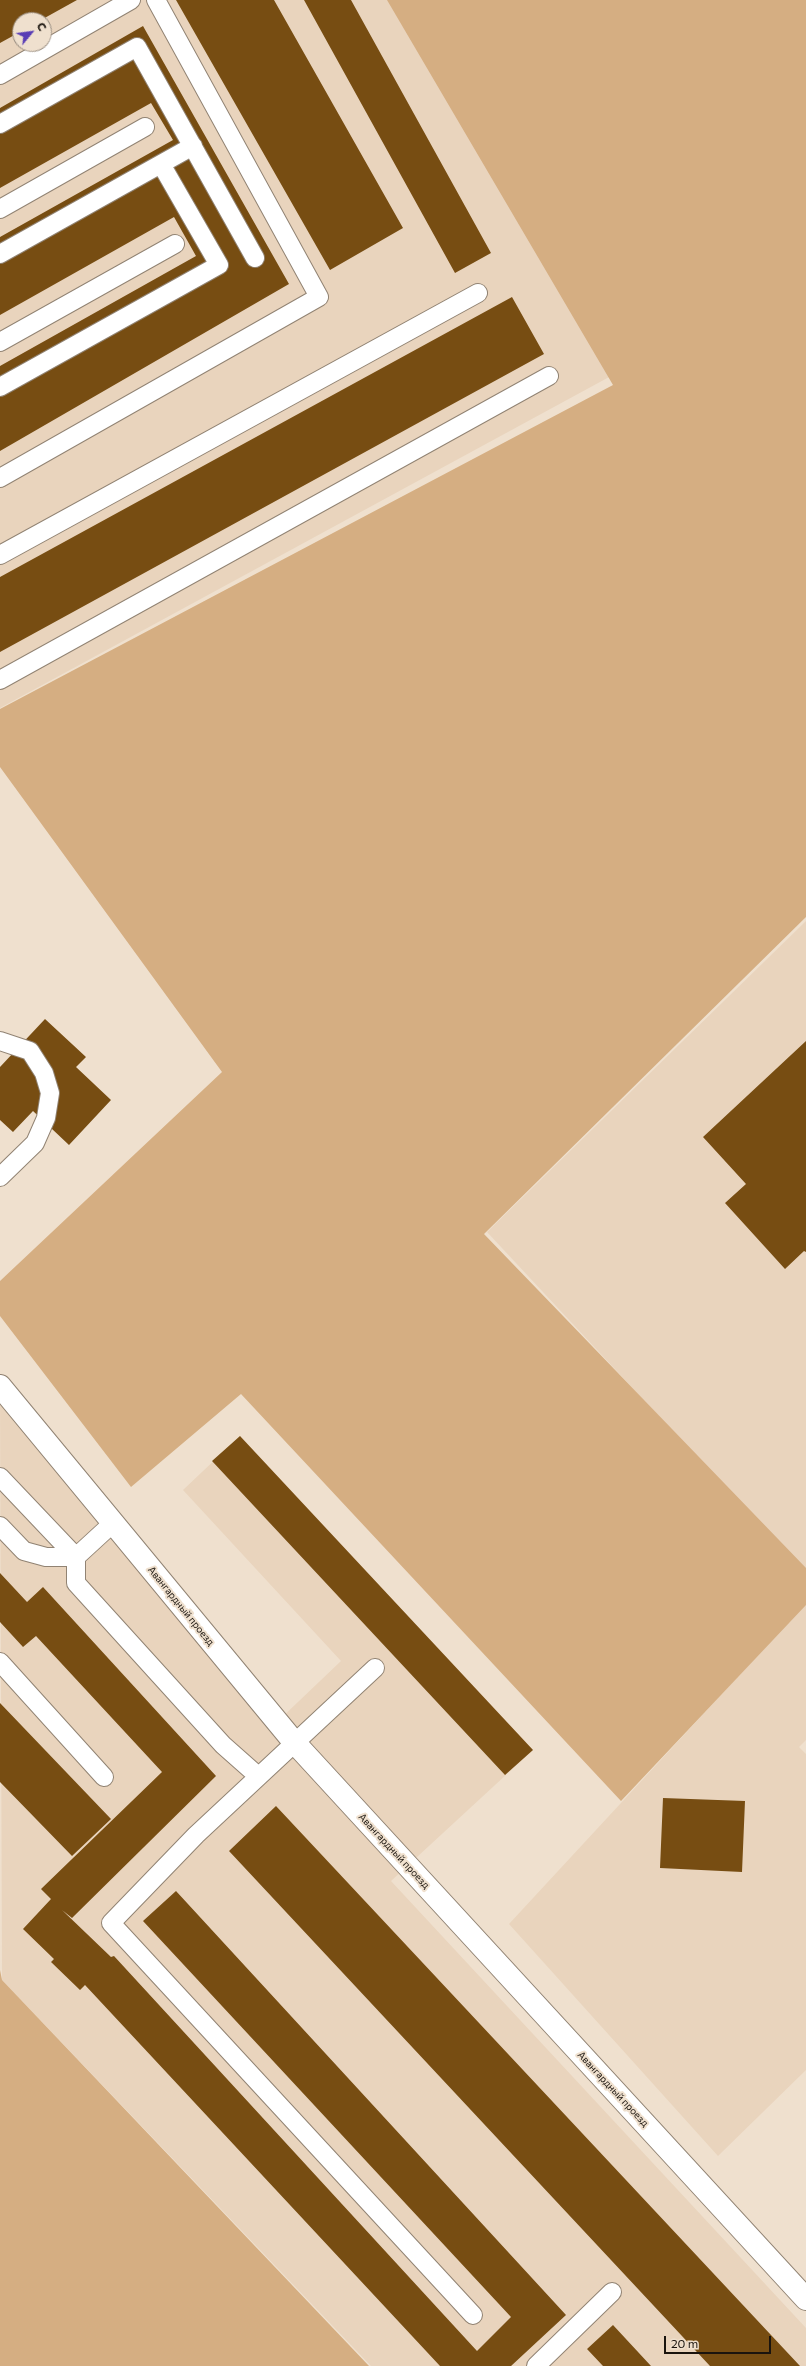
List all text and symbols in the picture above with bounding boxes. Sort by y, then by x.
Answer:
north arrow [12,12,52,52]
text: С [35,20,50,33]
street label: Авангардный проезд [145,1564,217,1648]
street label: Авангардный проезд [356,1811,432,1891]
street label: Авангардный проезд [575,2049,651,2129]
scale bar [666,2328,773,2354]
text: 20 m [671,2336,698,2350]

